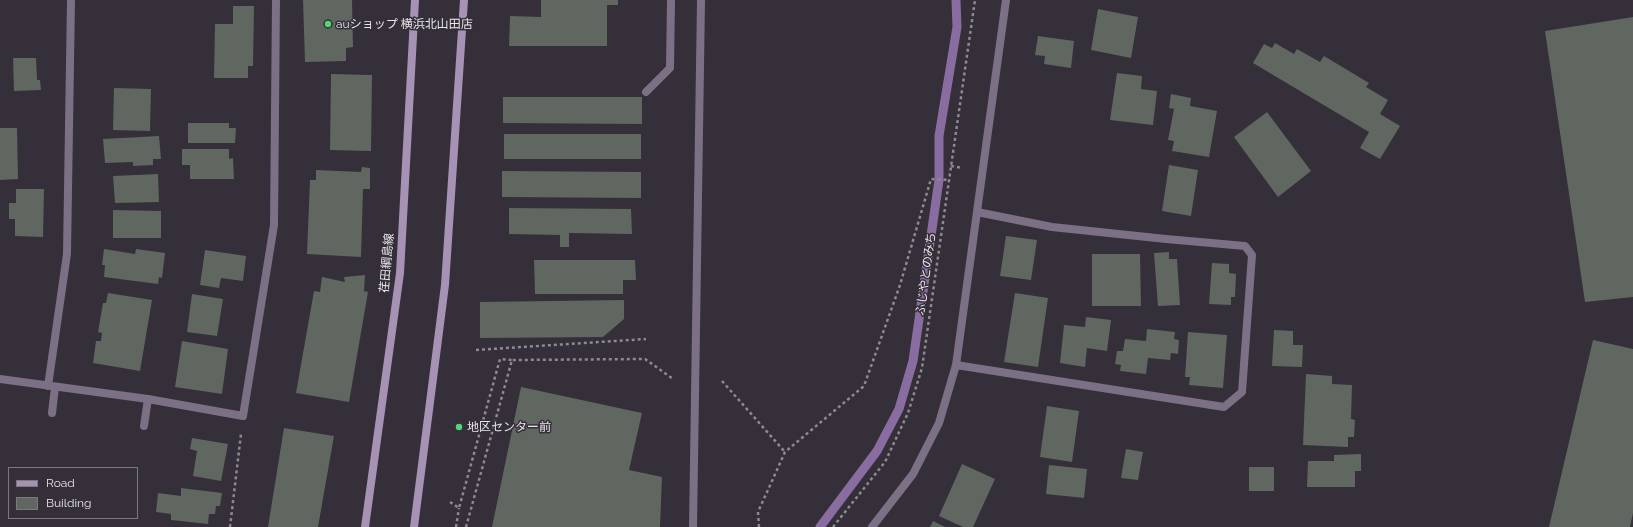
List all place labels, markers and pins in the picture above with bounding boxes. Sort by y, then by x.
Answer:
place label: auショップ 横浜北山田店 [336,17,473,31]
marker: auショップ 横浜北山田店 [323,19,333,29]
place label: 地区センター前 [467,420,551,434]
marker: 地区センター前 [454,422,464,432]

